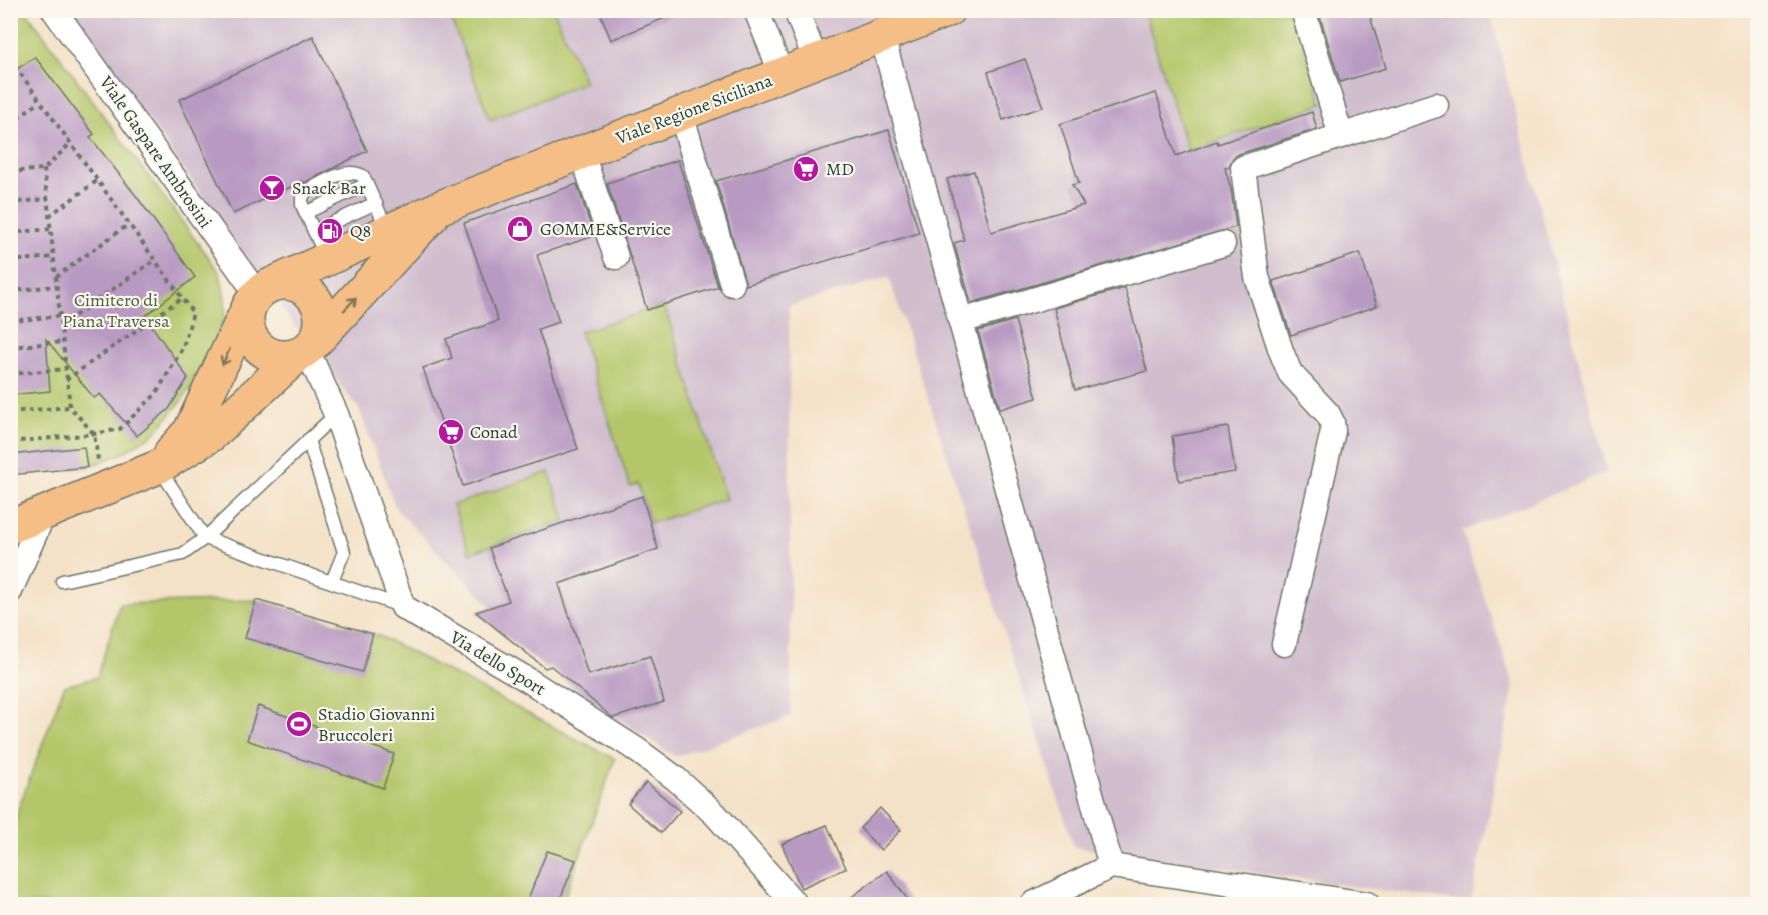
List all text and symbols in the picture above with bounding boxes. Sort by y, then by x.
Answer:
street label: Viale Regione Siciliana [611,68,776,150]
street label: Viale Gaspare Ambrosini [94,70,218,233]
supermarket icon: MD [791,154,821,184]
place label: MD [826,157,854,181]
bar icon: Snack Bar [257,173,287,203]
place label: Snack Bar [292,176,366,200]
shop icon: GOMME&Service [505,214,535,244]
fuel station icon: Q8 [315,216,345,246]
place label: GOMME&Service [540,217,671,241]
place label: Q8 [350,219,371,243]
park label: Cimitero di Piana Traversa [62,288,170,333]
one-way arrow [343,296,358,311]
one-way arrow [219,348,230,366]
supermarket icon: Conad [436,417,466,447]
place label: Conad [470,420,518,444]
street label: Via dello Sport [445,625,550,701]
place label: Stadio Giovanni Bruccoleri [318,702,435,747]
sports icon: Stadio Giovanni Bruccoleri [284,709,314,739]

